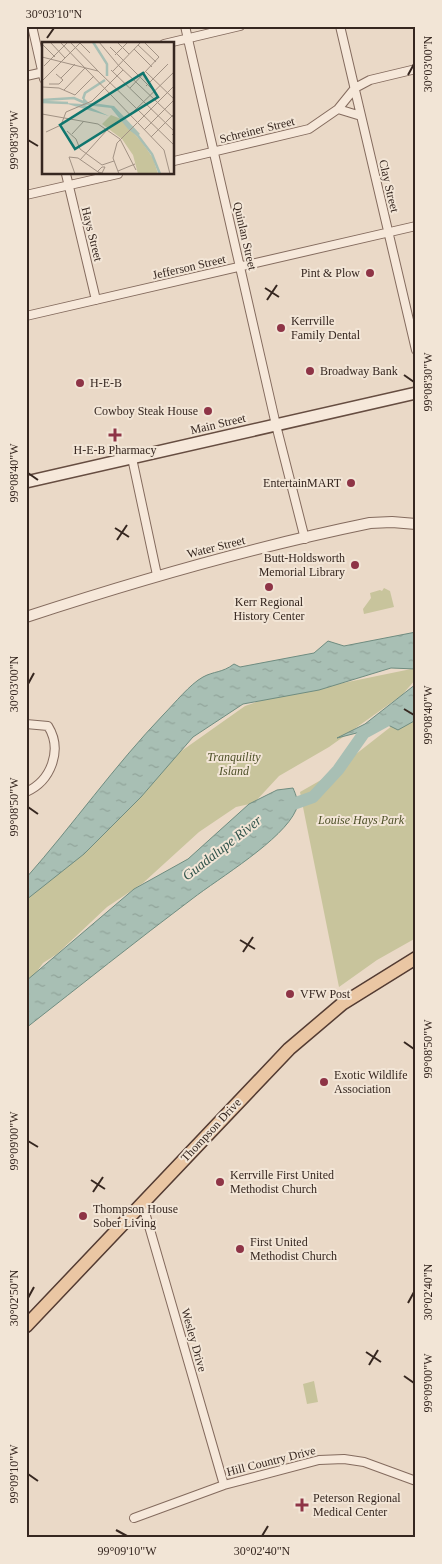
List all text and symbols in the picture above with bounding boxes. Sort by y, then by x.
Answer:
text: 30°03'10"N [26,7,83,21]
text: 30°03'00"N [421,35,435,92]
inset map [42,42,175,175]
text: 99°08'30"W [7,110,21,170]
street label: Schreiner Street [218,114,297,146]
street label: Clay Street [376,158,402,214]
street label: Quinlan Street [230,200,260,272]
street label: Hays Street [78,205,106,263]
street label: Jefferson Street [151,252,228,282]
place label: Pint & Plow [301,266,360,280]
marker: Pint & Plow [364,267,376,279]
place label: Kerrville Family Dental [291,314,361,342]
marker: Kerrville Family Dental [275,322,287,334]
text: 99°08'30"W [421,352,435,412]
place label: Broadway Bank [320,364,398,378]
marker: Broadway Bank [304,365,316,377]
place label: H-E-B [90,376,122,390]
marker: H-E-B [74,377,86,389]
place label: Cowboy Steak House [94,404,198,418]
marker: Cowboy Steak House [202,405,214,417]
street label: Main Street [189,411,248,437]
marker: H-E-B Pharmacy [109,429,121,441]
text: 99°08'40"W [7,443,21,503]
place label: H-E-B Pharmacy [74,443,156,457]
place label: EntertainMART [263,476,342,490]
marker: EntertainMART [345,477,357,489]
street label: Water Street [186,533,247,561]
place label: Butt-Holdsworth Memorial Library [259,551,345,579]
marker: Butt-Holdsworth Memorial Library [349,559,361,571]
marker: Kerr Regional History Center [263,581,275,593]
place label: Kerr Regional History Center [234,595,305,623]
text: 30°03'00"N [7,655,21,712]
text: 99°08'40"W [421,685,435,745]
park label: Tranquility Island [207,750,261,778]
text: 99°08'50"W [7,777,21,837]
water label: Guadalupe River [180,812,265,883]
park label: Louise Hays Park [317,813,405,827]
place label: VFW Post [300,987,351,1001]
marker: VFW Post [284,988,296,1000]
text: 99°08'50"W [421,1019,435,1079]
place label: Exotic Wildlife Association [334,1068,408,1096]
marker: Exotic Wildlife Association [318,1076,330,1088]
street label: Thompson Drive [178,1095,244,1165]
text: 99°09'00"W [7,1111,21,1171]
place label: Kerrville First United Methodist Church [230,1168,334,1196]
marker: Kerrville First United Methodist Church [214,1176,226,1188]
place label: Thompson House Sober Living [93,1202,178,1230]
marker: Thompson House Sober Living [77,1210,89,1222]
place label: First United Methodist Church [250,1235,337,1263]
marker: First United Methodist Church [234,1243,246,1255]
text: 30°02'40"N [421,1263,435,1320]
text: 30°02'50"N [7,1269,21,1326]
street label: Wesley Drive [178,1307,210,1373]
text: 99°09'00"W [421,1353,435,1413]
street label: Hill Country Drive [225,1443,317,1479]
text: 99°09'10"W [7,1444,21,1504]
place label: Peterson Regional Medical Center [313,1491,401,1519]
marker: Peterson Regional Medical Center [295,1498,309,1512]
text: 99°09'10"W [97,1544,157,1558]
text: 30°02'40"N [234,1544,291,1558]

